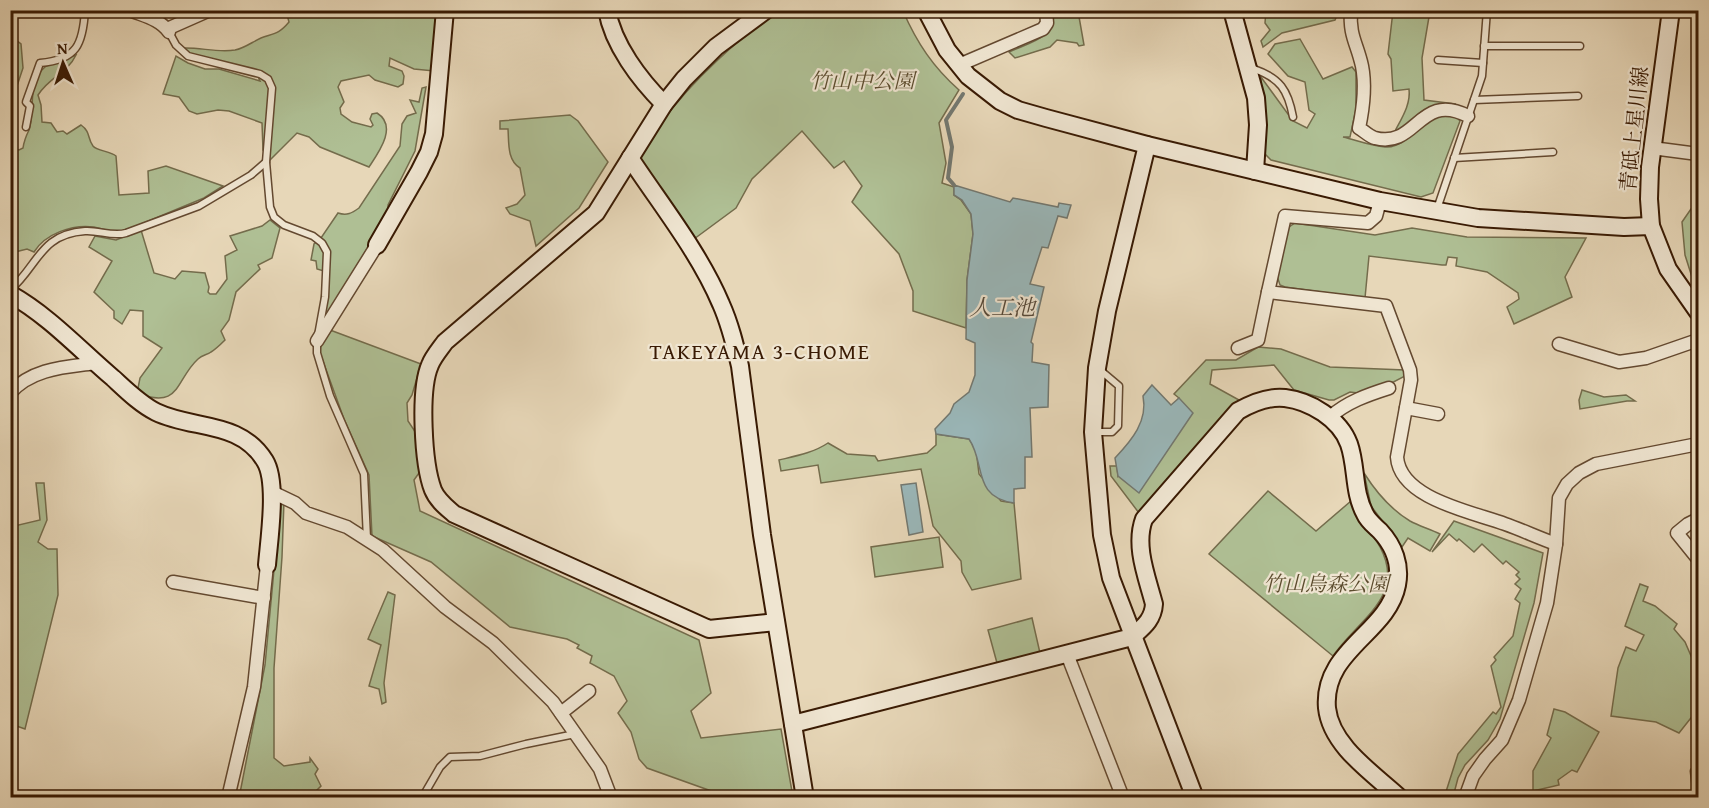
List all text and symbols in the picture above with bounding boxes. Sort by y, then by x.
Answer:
north arrow [33,33,93,93]
text: N [56,36,68,60]
park label: 竹山中公園 [810,65,917,96]
street label: 青砥上星川線 [1612,65,1656,193]
water label: 人工池 [969,291,1038,323]
district label: TAKEYAMA 3-CHOME [650,335,870,367]
park label: 竹山烏森公園 [1263,568,1392,599]

